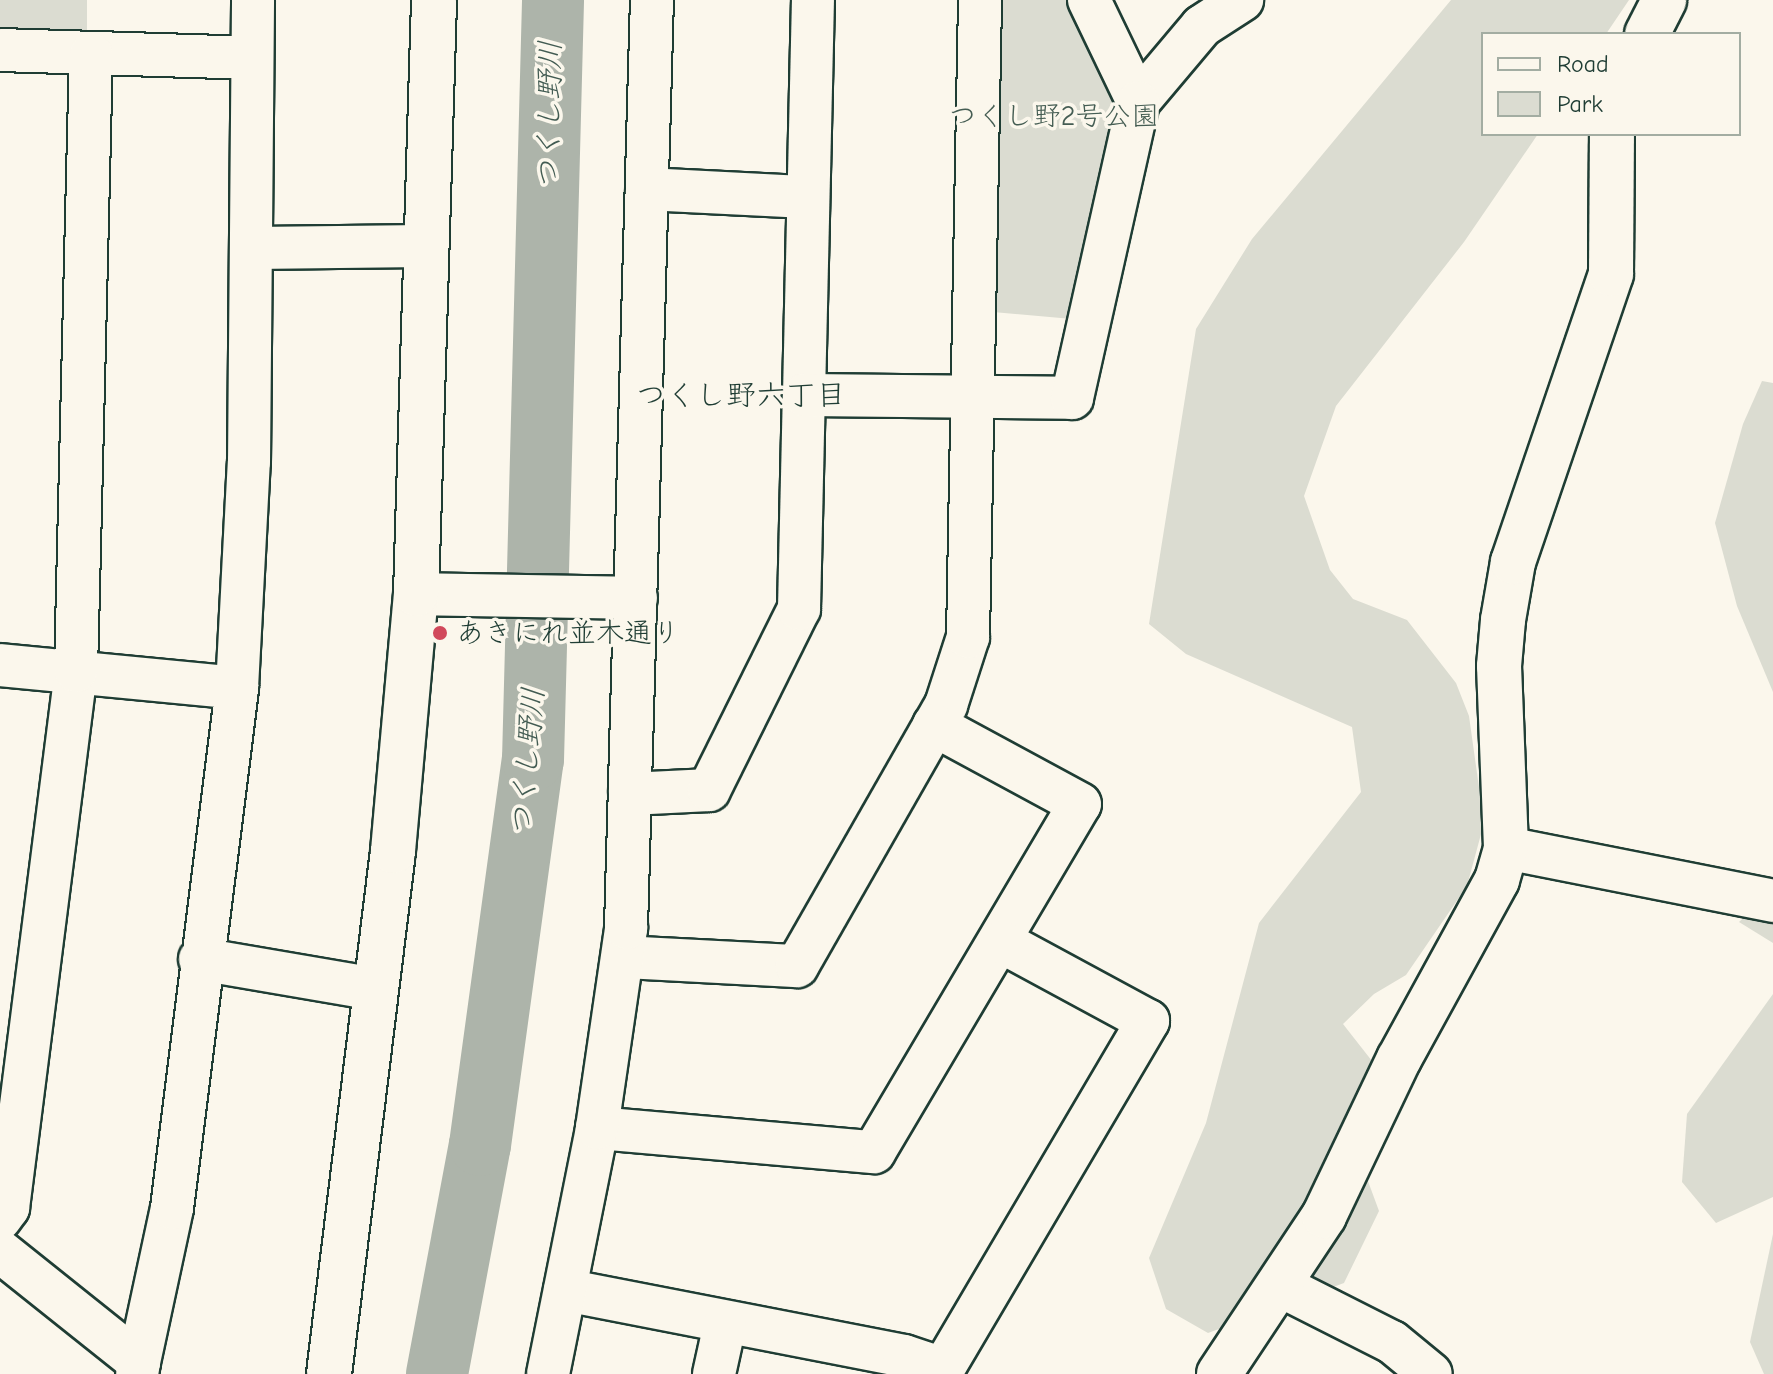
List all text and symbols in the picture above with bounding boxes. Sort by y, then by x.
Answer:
legend [1481,32,1741,136]
water label: つくし野川 [531,40,569,190]
text: Road [1557,50,1609,78]
text: Park [1557,90,1603,118]
park label: つくし野2号公園 [949,99,1159,133]
district label: つくし野六丁目 [636,378,846,414]
place label: あきにれ並木通り [456,616,680,650]
marker: あきにれ並木通り [431,624,449,642]
water label: つくし野川 [504,686,552,838]

